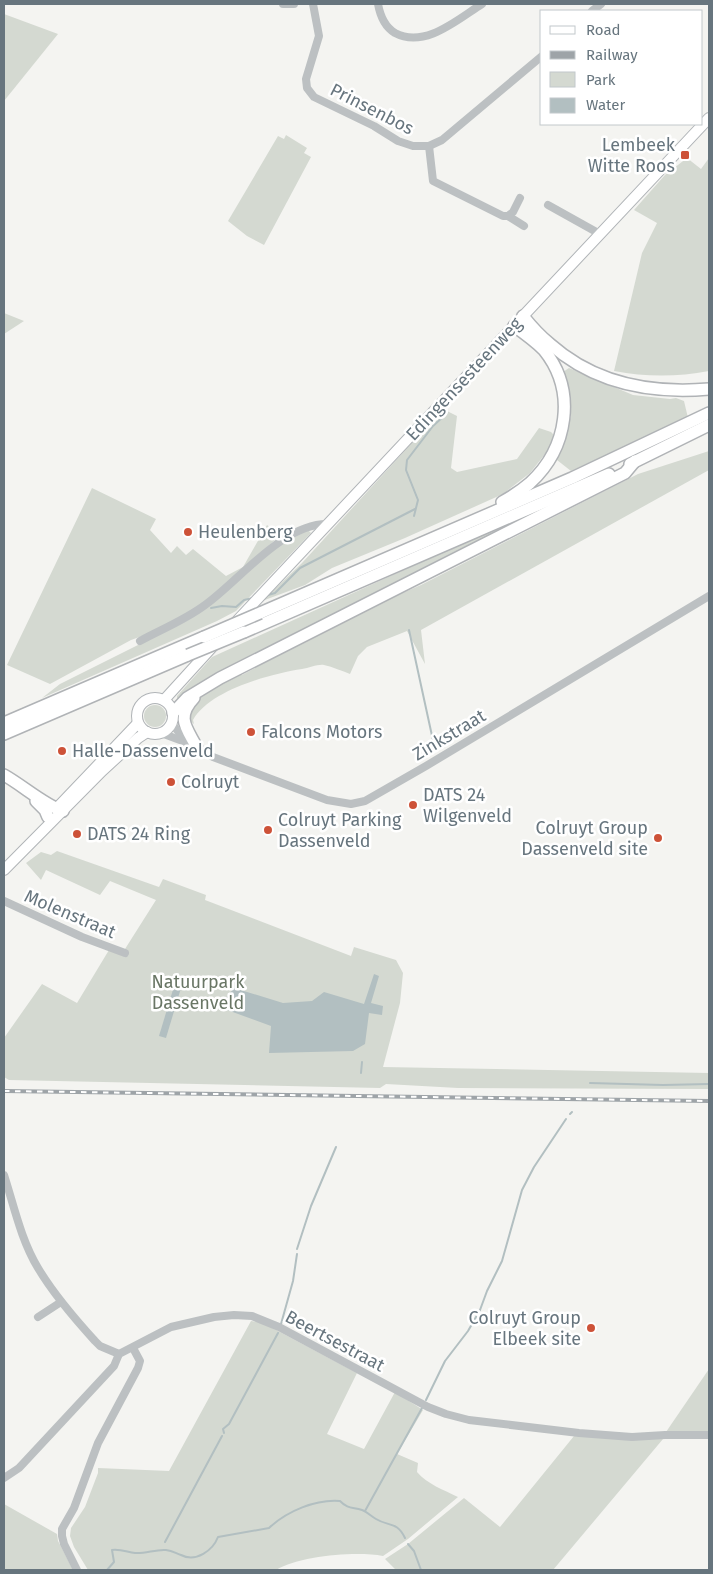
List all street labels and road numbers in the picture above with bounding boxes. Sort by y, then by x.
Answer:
street label: Prinsenbos [326,79,418,139]
street label: Edingensesteenweg [401,312,527,445]
street label: Zinkstraat [408,704,490,765]
street label: Molenstraat [21,885,120,943]
street label: Beertsestraat [282,1306,389,1377]

